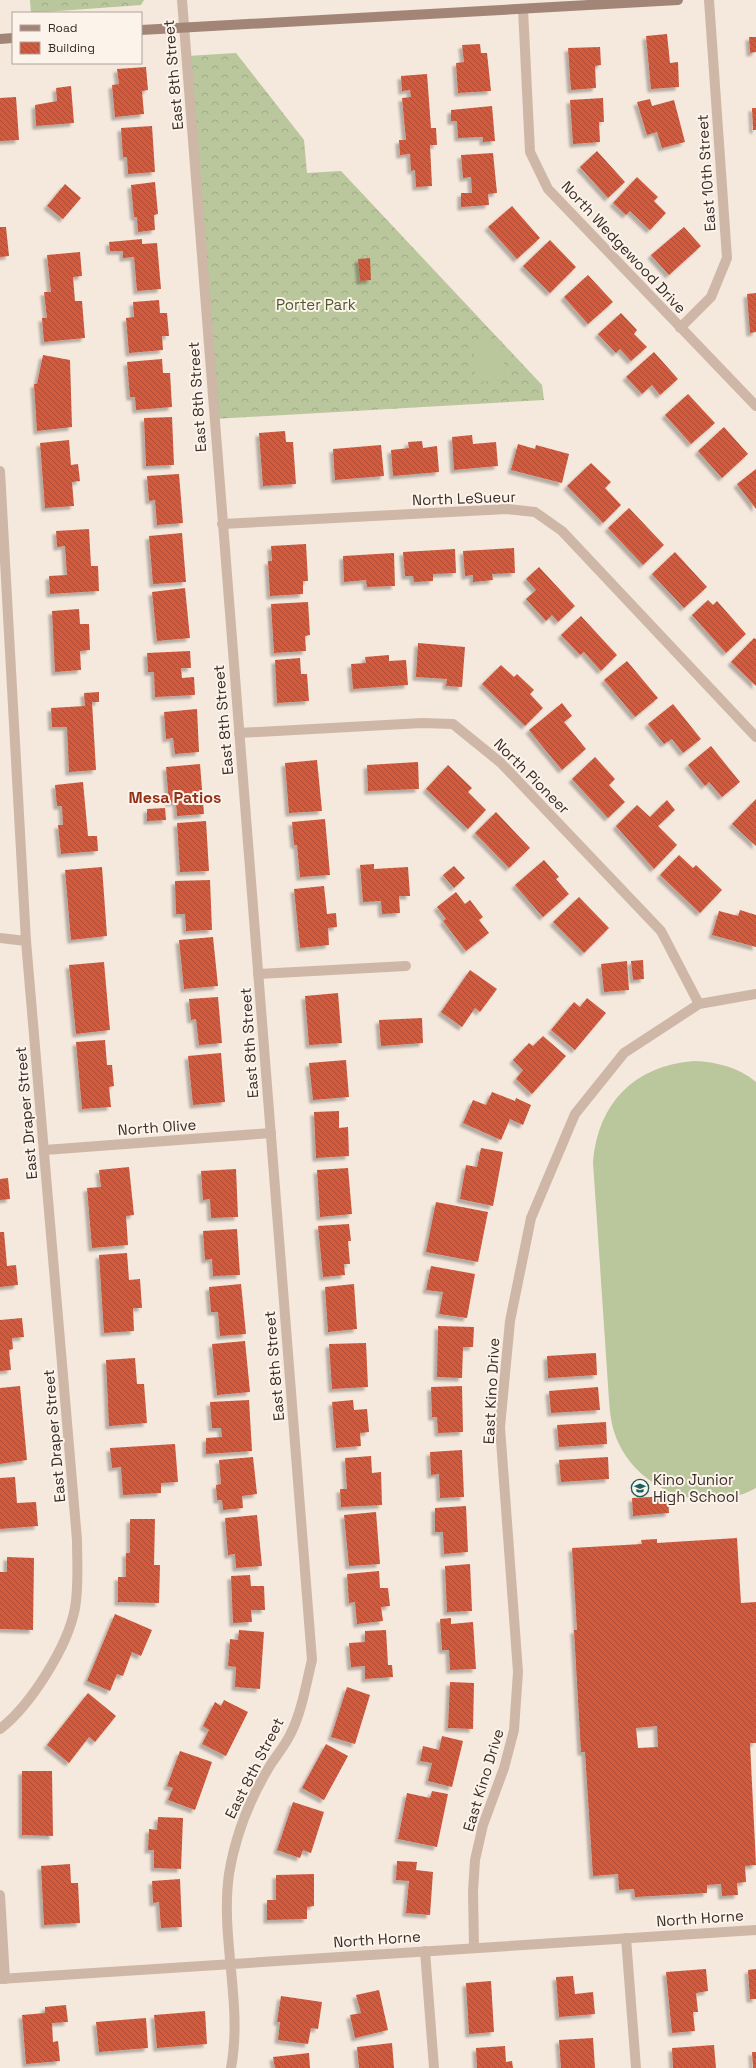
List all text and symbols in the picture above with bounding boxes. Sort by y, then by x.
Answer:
legend [12,12,142,64]
street label: East 8th Street [159,19,187,131]
text: Road [48,20,77,36]
text: Building [48,40,95,56]
street label: East 10th Street [692,114,720,232]
street label: North Wedgewood Drive [558,177,690,317]
park label: Porter Park [276,295,356,314]
street label: East 8th Street [184,341,210,453]
street label: North LeSueur [412,487,517,509]
street label: East 8th Street [209,664,237,776]
street label: North Pioneer [490,734,574,818]
district label: Mesa Patios [129,787,221,808]
street label: East 8th Street [236,987,262,1099]
street label: East Draper Street [11,1046,41,1180]
street label: North Olive [117,1115,197,1139]
street label: East 8th Street [260,1310,288,1422]
street label: East Kino Drive [479,1337,503,1445]
street label: East Draper Street [39,1369,69,1503]
place label: Kino Junior High School [653,1470,739,1506]
school or university icon: Kino Junior High School [630,1478,650,1498]
street label: East 8th Street [220,1714,288,1822]
street label: East Kino Drive [458,1726,508,1834]
street label: North Horne [656,1905,745,1931]
street label: North Horne [333,1926,422,1952]

